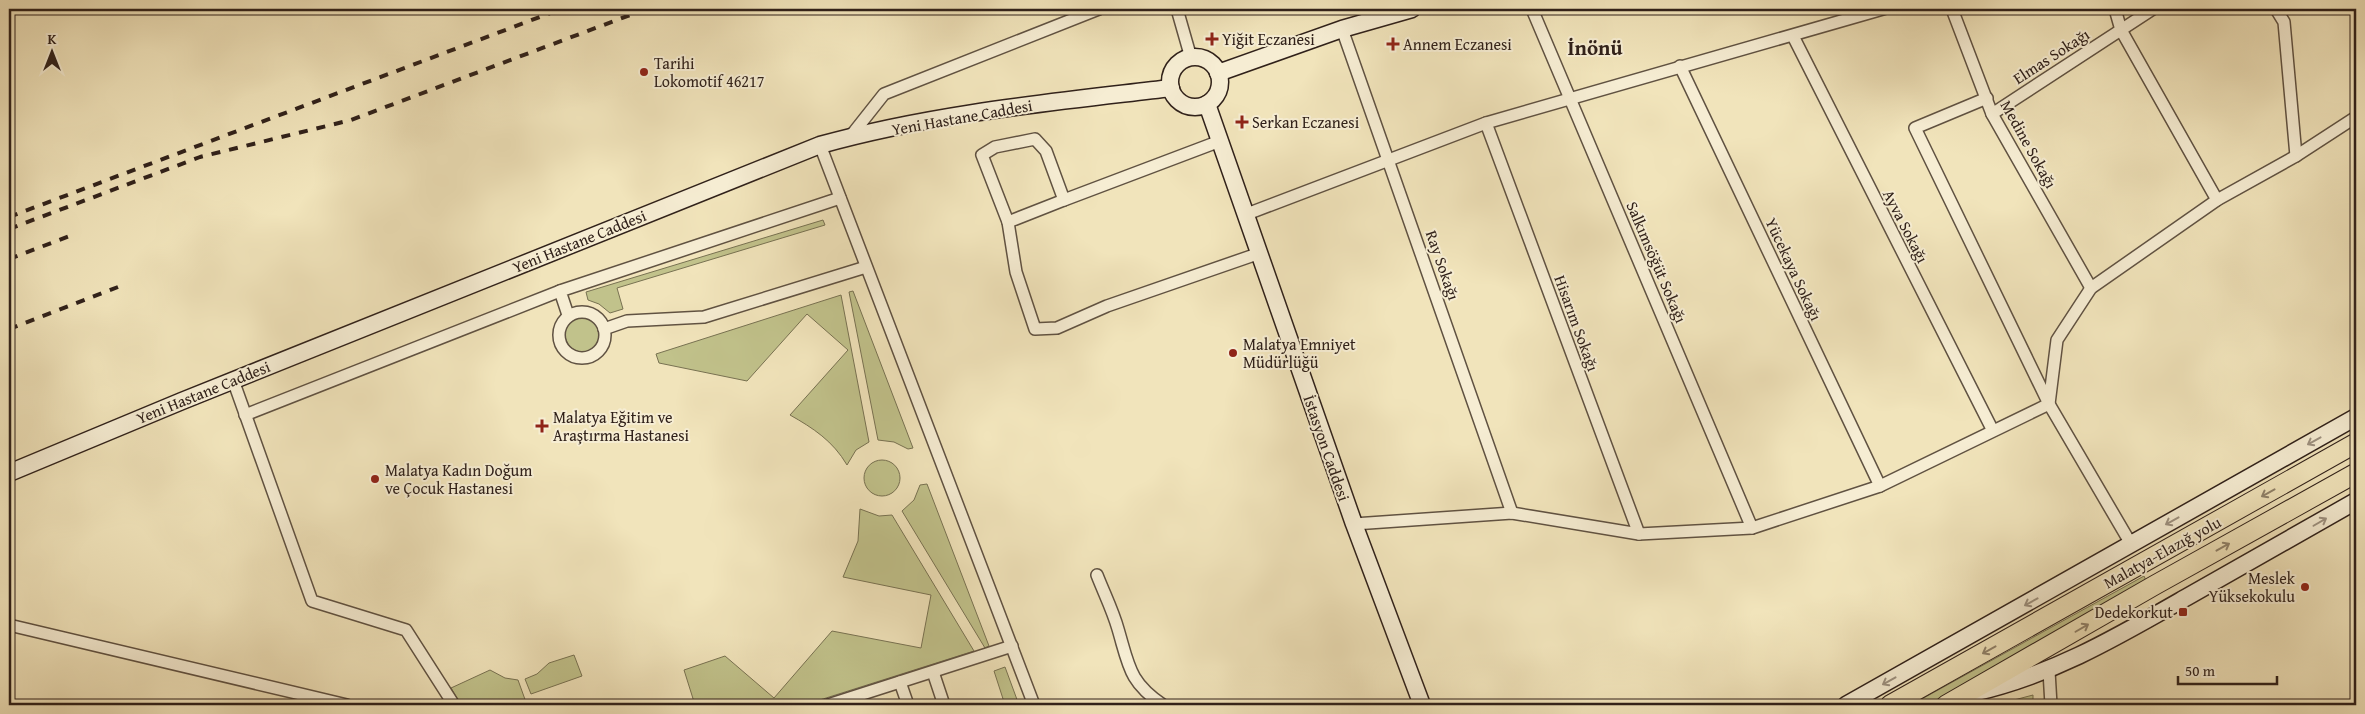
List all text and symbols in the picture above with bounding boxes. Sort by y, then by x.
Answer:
street label: Elmas Sokağı [2008,22,2095,90]
place label: Yiğit Eczanesi [1222,27,1315,51]
north arrow [28,28,78,78]
text: K [48,29,57,49]
place label: Annem Eczanesi [1403,32,1512,56]
district label: İnönü [1567,32,1623,63]
marker: Yiğit Eczanesi [1206,33,1218,45]
marker: Annem Eczanesi [1387,38,1399,50]
place label: Tarihi Lokomotif 46217 [654,51,765,93]
marker: Tarihi Lokomotif 46217 [638,66,650,78]
street label: Yeni Hastane Caddesi [890,93,1035,141]
street label: Medine Sokağı [1995,95,2063,193]
place label: Serkan Eczanesi [1252,110,1360,134]
marker: Serkan Eczanesi [1236,116,1248,128]
street label: Ayva Sokağı [1877,185,1935,267]
street label: Salkımsöğüt Sokağı [1621,197,1694,327]
street label: Yeni Hastane Caddesi [508,203,650,279]
street label: Yücekaya Sokağı [1760,213,1829,325]
street label: Ray Sokağı [1420,227,1466,304]
street label: Hisarım Sokağı [1548,272,1606,375]
place label: Malatya Emniyet Müdürlüğü [1243,332,1356,374]
marker: Malatya Emniyet Müdürlüğü [1227,347,1239,359]
street label: Yeni Hastane Caddesi [132,354,274,430]
street label: İstasyon Caddesi [1298,392,1357,505]
place label: Malatya Eğitim ve Araştırma Hastanesi [553,405,690,447]
marker: Malatya Eğitim ve Araştırma Hastanesi [535,419,549,433]
one-way arrow [2306,436,2321,446]
place label: Malatya Kadın Doğum ve Çocuk Hastanesi [385,458,532,500]
marker: Malatya Kadın Doğum ve Çocuk Hastanesi [369,473,381,485]
one-way arrow [2261,489,2276,498]
street label: Malatya-Elazığ yolu [2099,510,2226,594]
one-way arrow [2165,516,2180,526]
one-way arrow [2313,516,2327,526]
one-way arrow [2215,542,2230,551]
place label: Meslek Yüksekokulu [2209,566,2296,608]
marker: Meslek Yüksekokulu [2299,581,2311,593]
one-way arrow [2025,597,2039,607]
place label: Dedekorkut [2095,600,2173,624]
marker: Dedekorkut [2177,606,2189,618]
one-way arrow [2074,622,2088,632]
one-way arrow [1982,645,1997,655]
scale bar [2178,654,2276,686]
text: 50 m [2185,660,2216,681]
one-way arrow [1882,676,1897,686]

